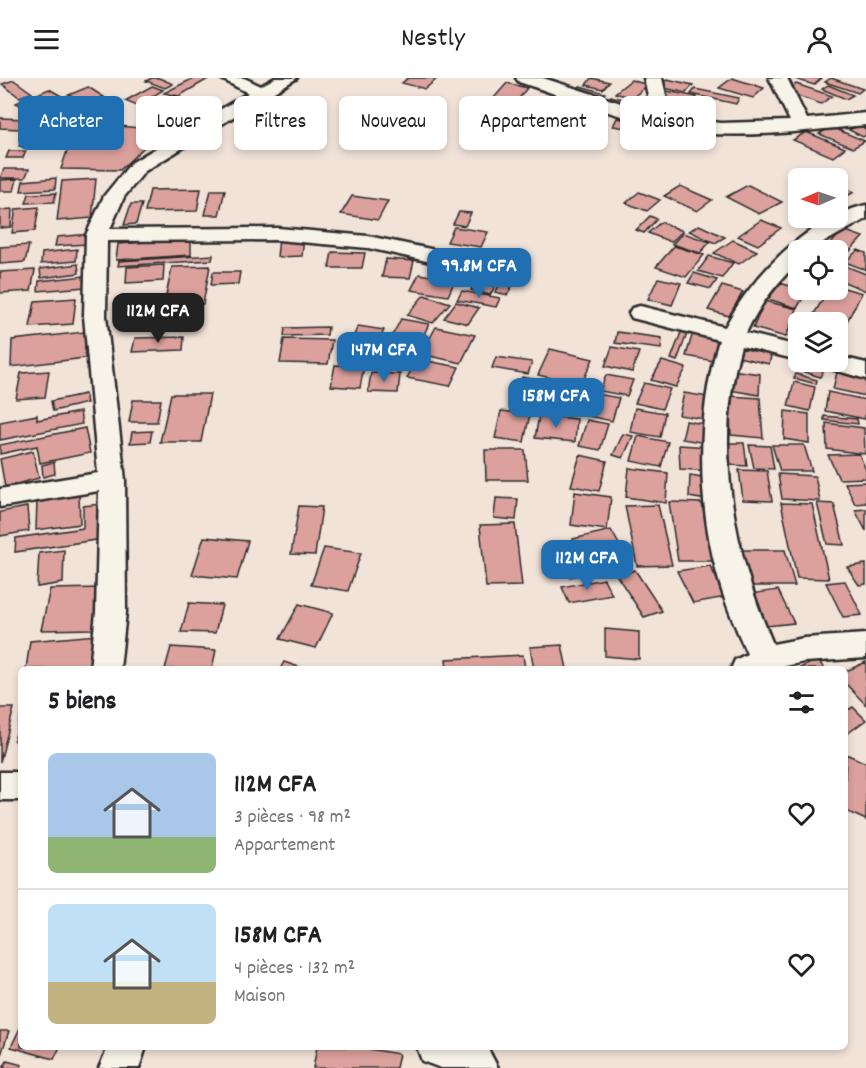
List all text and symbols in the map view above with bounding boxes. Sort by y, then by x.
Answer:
text: Nestly [401,20,465,59]
icon: menu [30,23,63,56]
icon: person [803,23,836,56]
chip: Acheter [18,96,124,150]
chip: Louer [136,96,222,150]
chip: Filtres [234,96,327,150]
chip: Nouveau [339,96,447,150]
chip: Appartement [459,96,608,150]
chip: Maison [620,96,716,150]
north arrow [788,168,848,228]
map controls [788,168,848,372]
button: locate [788,240,848,300]
pin: 99.8M CFA [410,248,548,299]
text: 99.8M CFA [441,253,517,281]
pin: 112M CFA [96,293,220,344]
text: 112M CFA [126,298,190,326]
button: layers [788,312,848,372]
pin: 147M CFA [322,332,446,383]
text: 147M CFA [351,337,417,365]
pin: 158M CFA [494,378,618,429]
text: 158M CFA [522,383,590,411]
pin: 112M CFA [525,540,649,591]
text: 112M CFA [555,545,619,573]
text: 5 biens [48,684,116,721]
icon: filters [785,686,818,719]
text: 112M CFA [234,767,317,804]
icon: home [96,777,168,849]
icon: heart [785,797,818,830]
text: 3 pièces · 98 m² [234,804,351,832]
text: Appartement [234,832,336,860]
text: 158M CFA [234,918,322,955]
icon: home [96,928,168,1000]
icon: heart [785,948,818,981]
text: 4 pièces · 132 m² [234,955,355,983]
text: Maison [234,983,285,1011]

